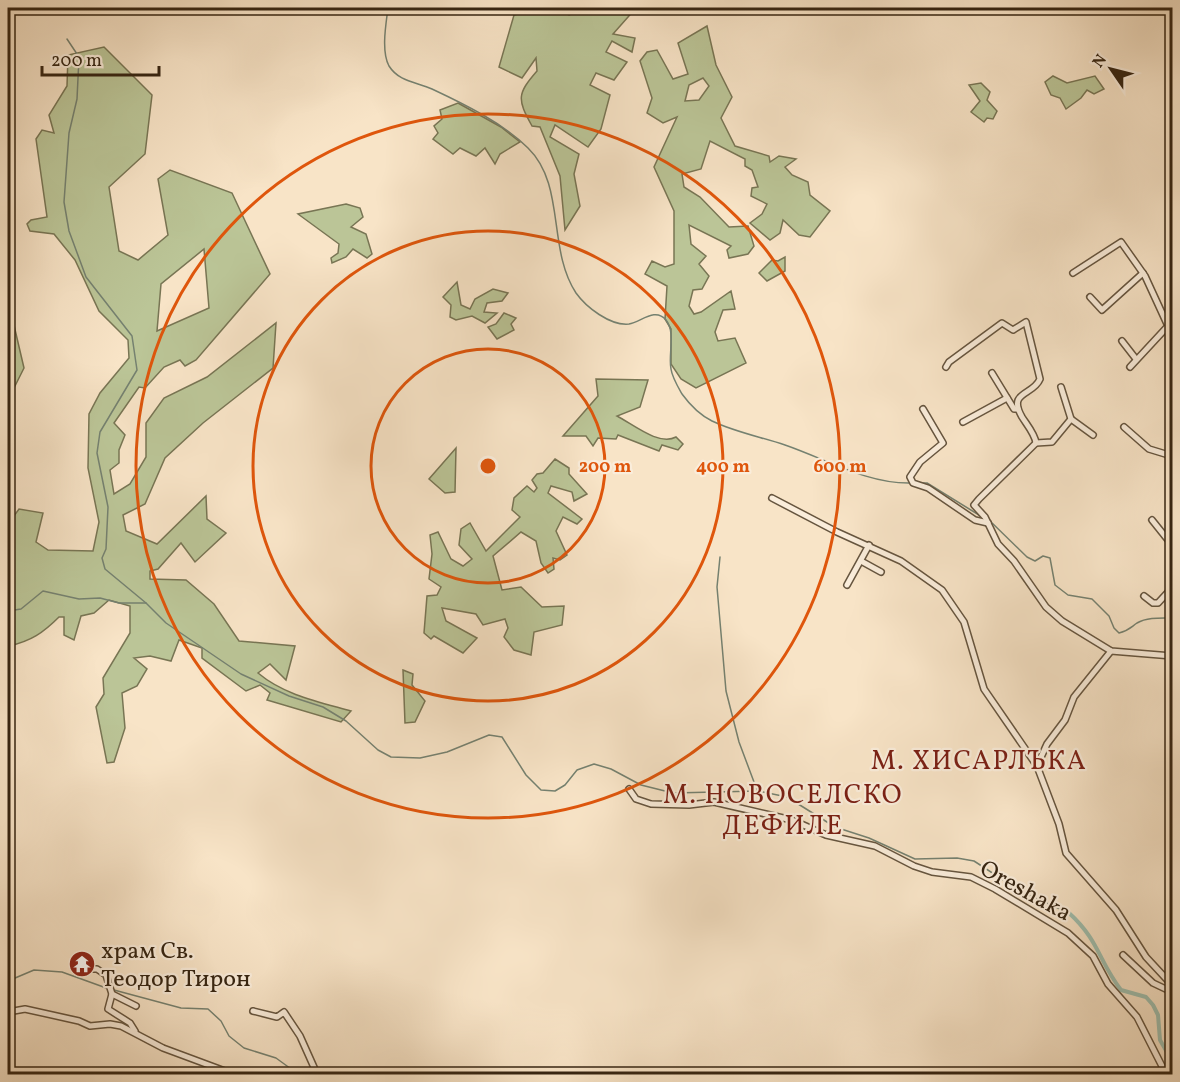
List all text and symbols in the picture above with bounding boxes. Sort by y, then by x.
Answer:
scale bar [42,39,159,77]
north arrow [1081,39,1141,99]
text: 200 m [51,49,102,74]
text: N [1088,50,1113,73]
text: 200 m [579,455,631,480]
text: 400 m [696,455,750,480]
text: 600 m [813,455,867,480]
centre of rings [478,456,498,476]
district label: М. ХИСАРЛЪКА [871,743,1087,781]
district label: М. НОВОСЕЛСКО ДЕФИЛЕ [663,777,903,846]
street label: Oreshaka [973,853,1077,931]
place label: храм Св. Теодор Тирон [101,935,251,997]
temple icon: храм Св. Теодор Тирон [67,949,97,979]

